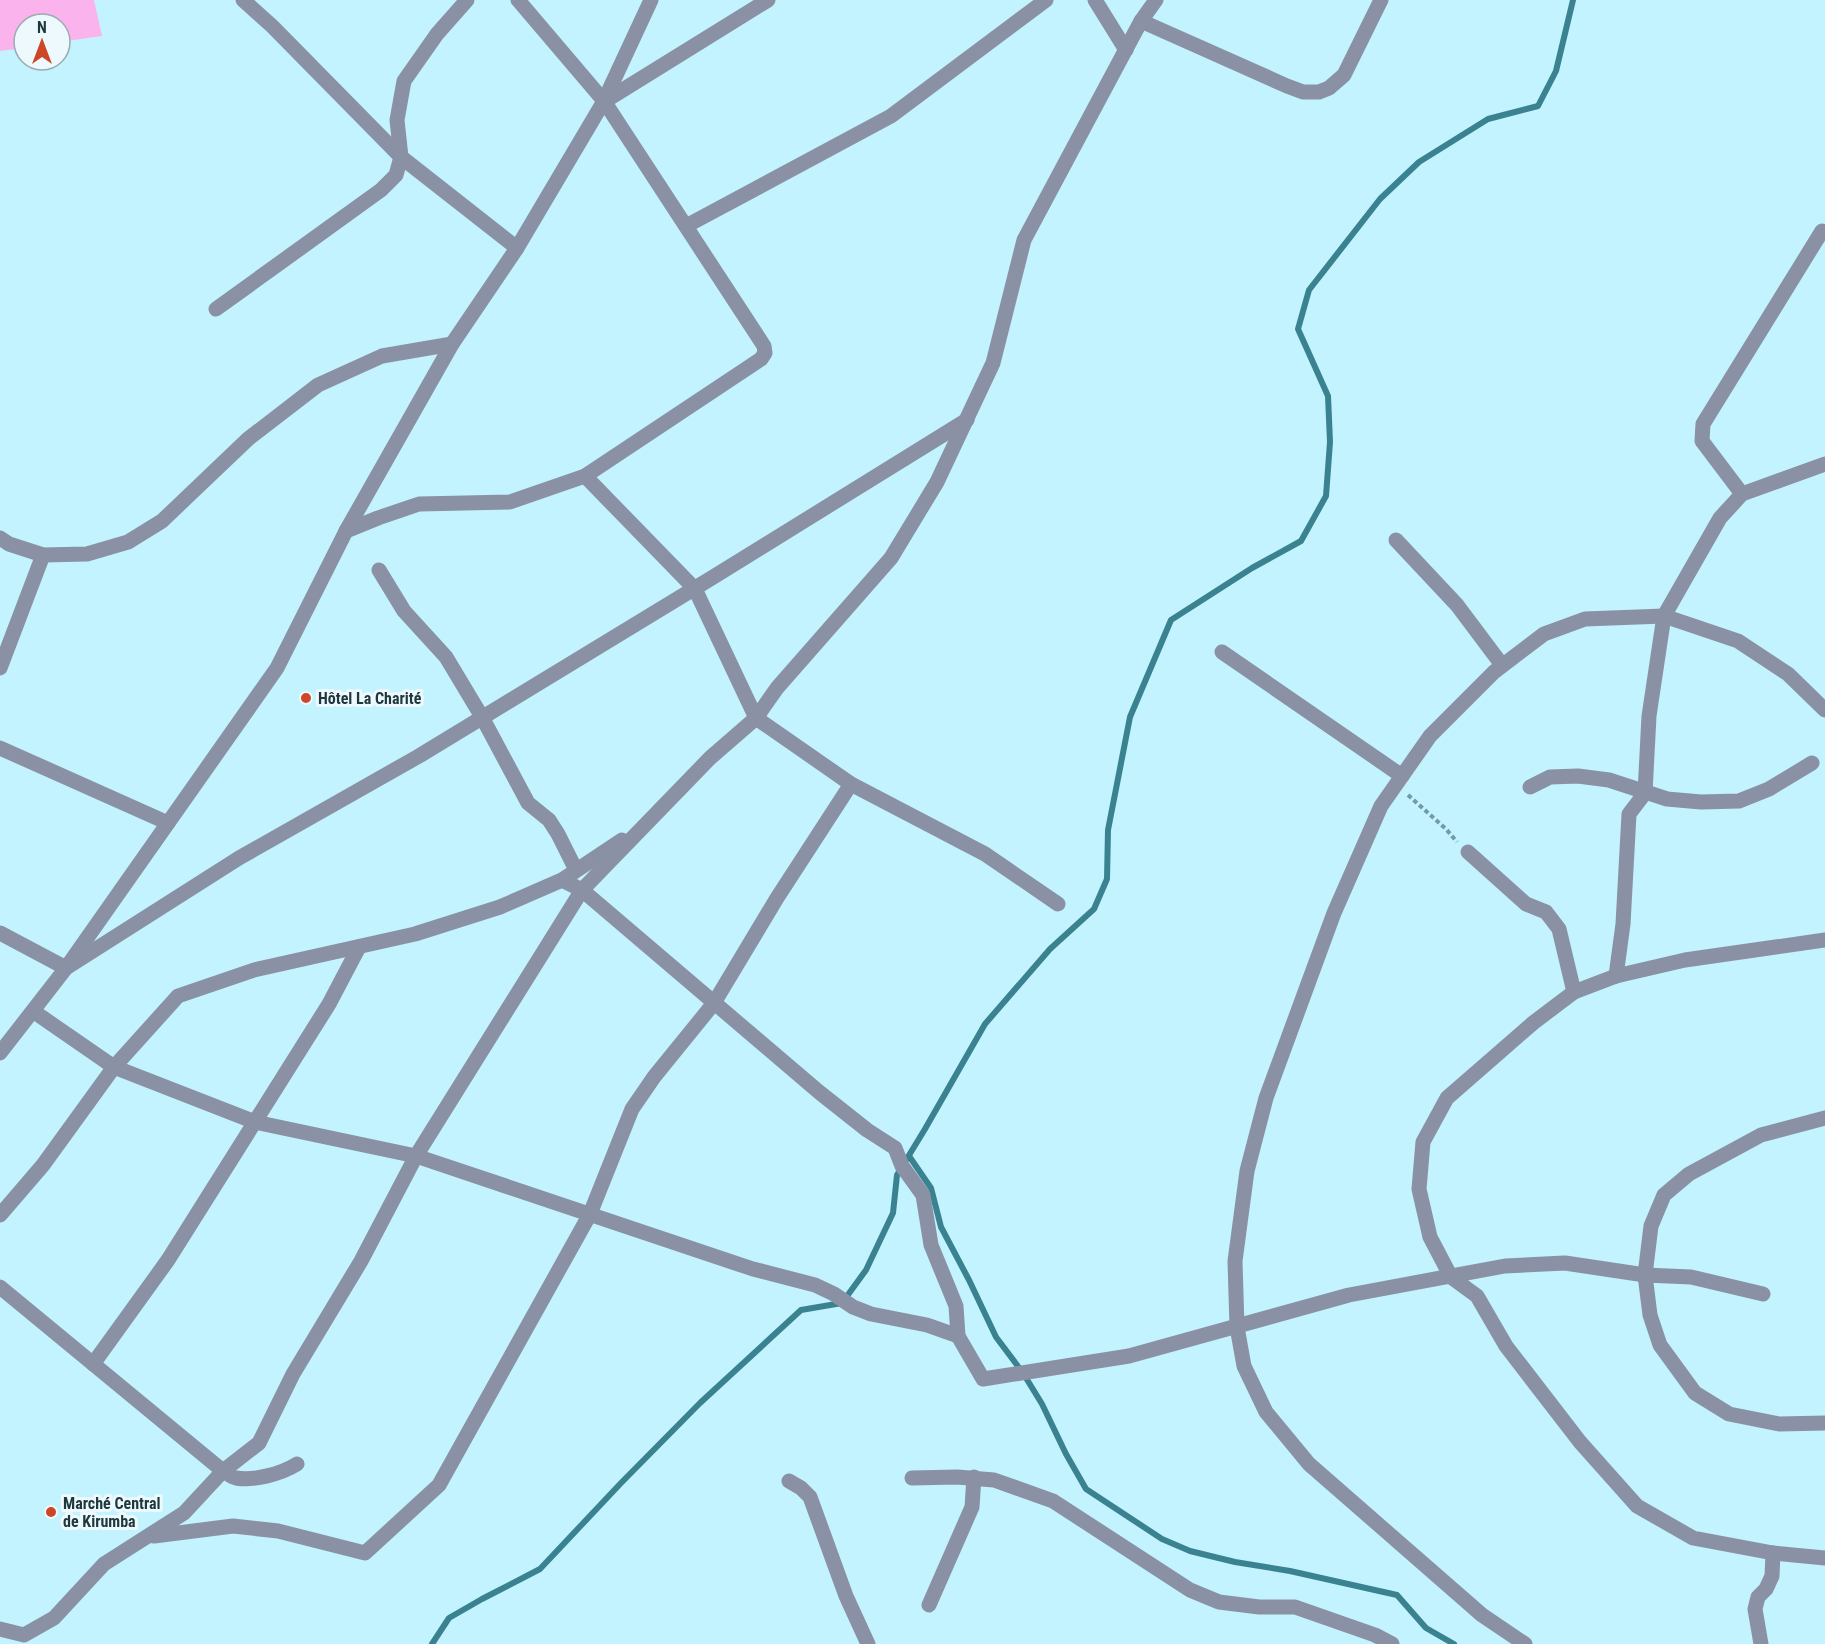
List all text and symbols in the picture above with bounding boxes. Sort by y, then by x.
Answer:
north arrow [12,12,72,72]
text: N [37,18,47,37]
place label: Hôtel La Charité [318,689,422,708]
marker: Hôtel La Charité [299,691,313,705]
place label: Marché Central de Kirumba [63,1494,161,1531]
marker: Marché Central de Kirumba [44,1505,58,1519]

